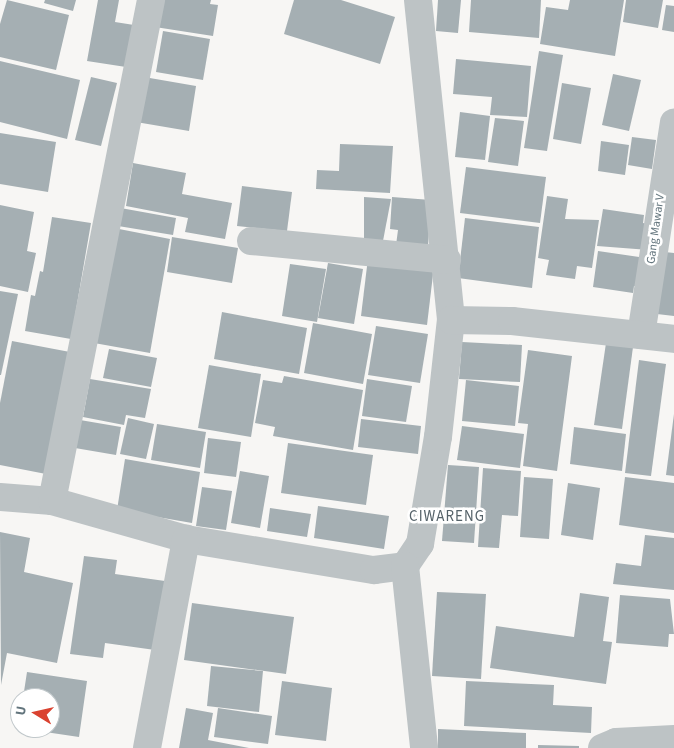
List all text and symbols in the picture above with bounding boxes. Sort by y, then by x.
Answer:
street label: Gang Mawar V [644,193,668,265]
district label: CIWARENG [408,508,486,526]
north arrow [10,688,60,738]
text: U [11,705,32,717]

